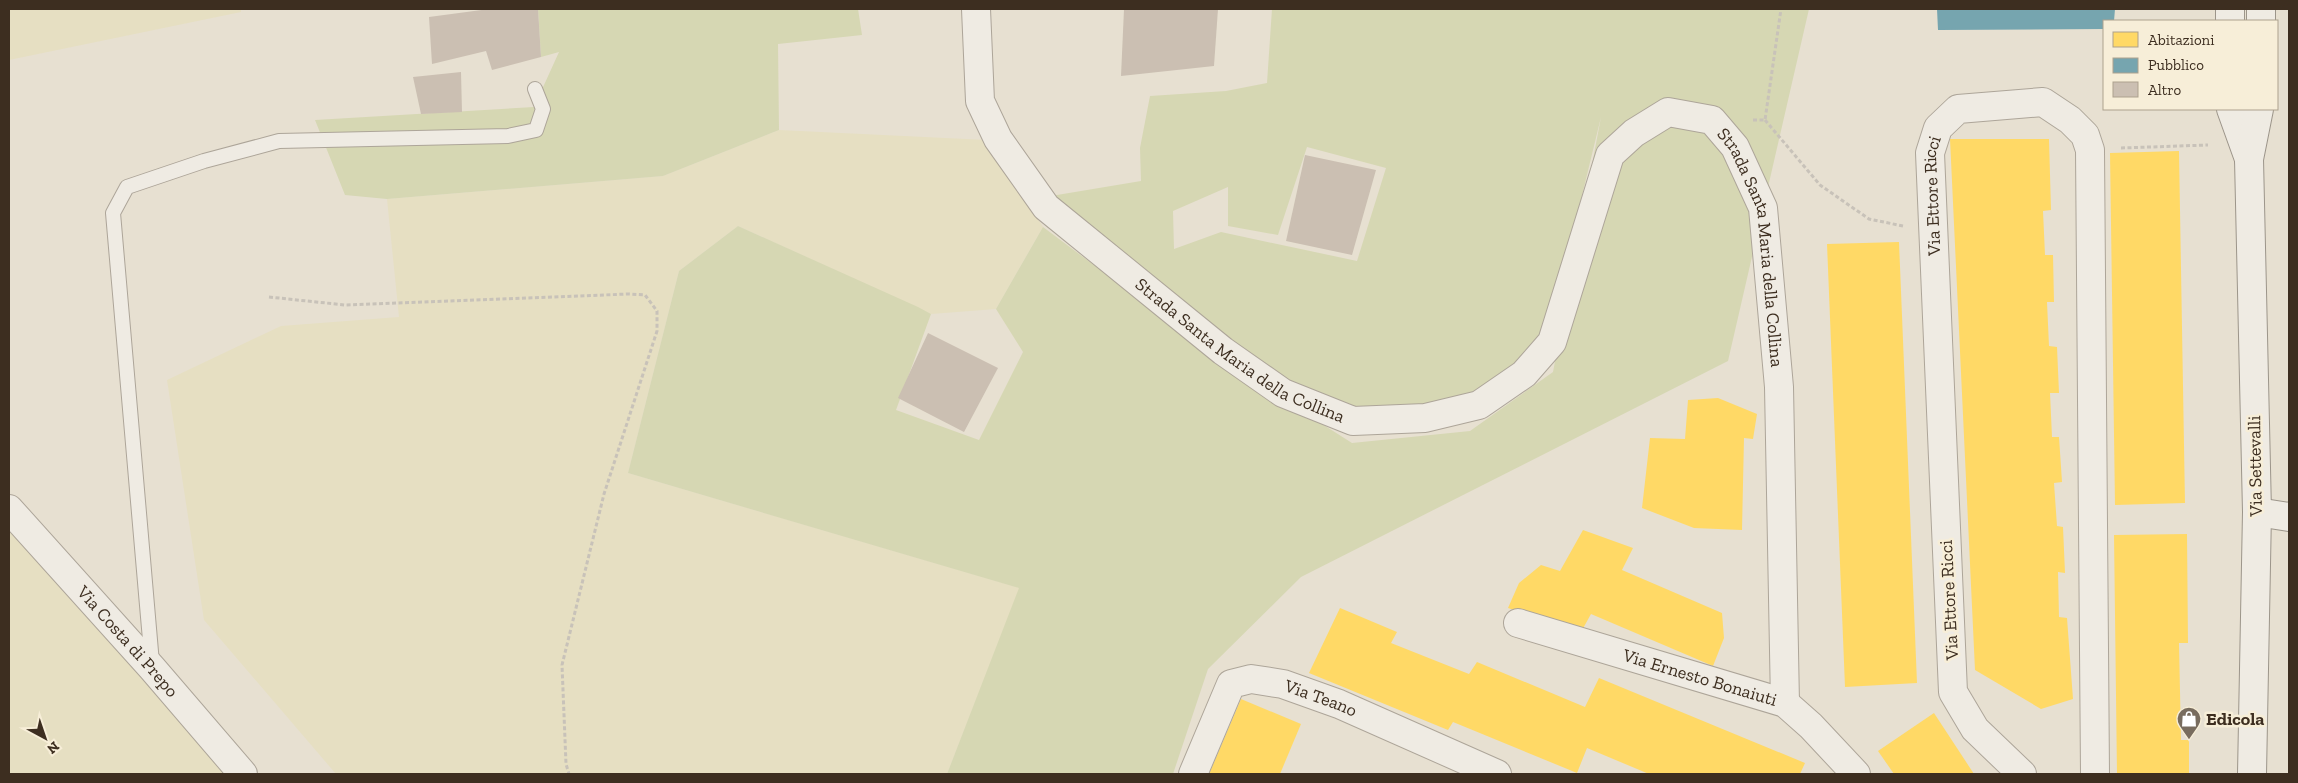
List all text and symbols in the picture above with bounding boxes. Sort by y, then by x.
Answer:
legend [2103,20,2278,110]
text: Abitazioni [2148,31,2214,49]
text: Pubblico [2148,56,2204,74]
text: Altro [2148,81,2182,99]
street label: Strada Santa Maria della Collina [1713,123,1788,368]
street label: Via Ettore Ricci [1918,133,1946,257]
street label: Strada Santa Maria della Collina [1131,273,1348,428]
street label: Via Settevalli [2243,415,2267,518]
street label: Via Ettore Ricci [1935,539,1963,662]
street label: Via Costa di Prepo [72,580,183,702]
street label: Via Ernesto Bonaiuti [1619,644,1780,711]
street label: Via Teano [1281,674,1360,722]
shop icon: Edicola [2176,706,2202,740]
place label: Edicola [2206,708,2264,730]
north arrow [20,713,70,763]
text: N [43,738,63,758]

